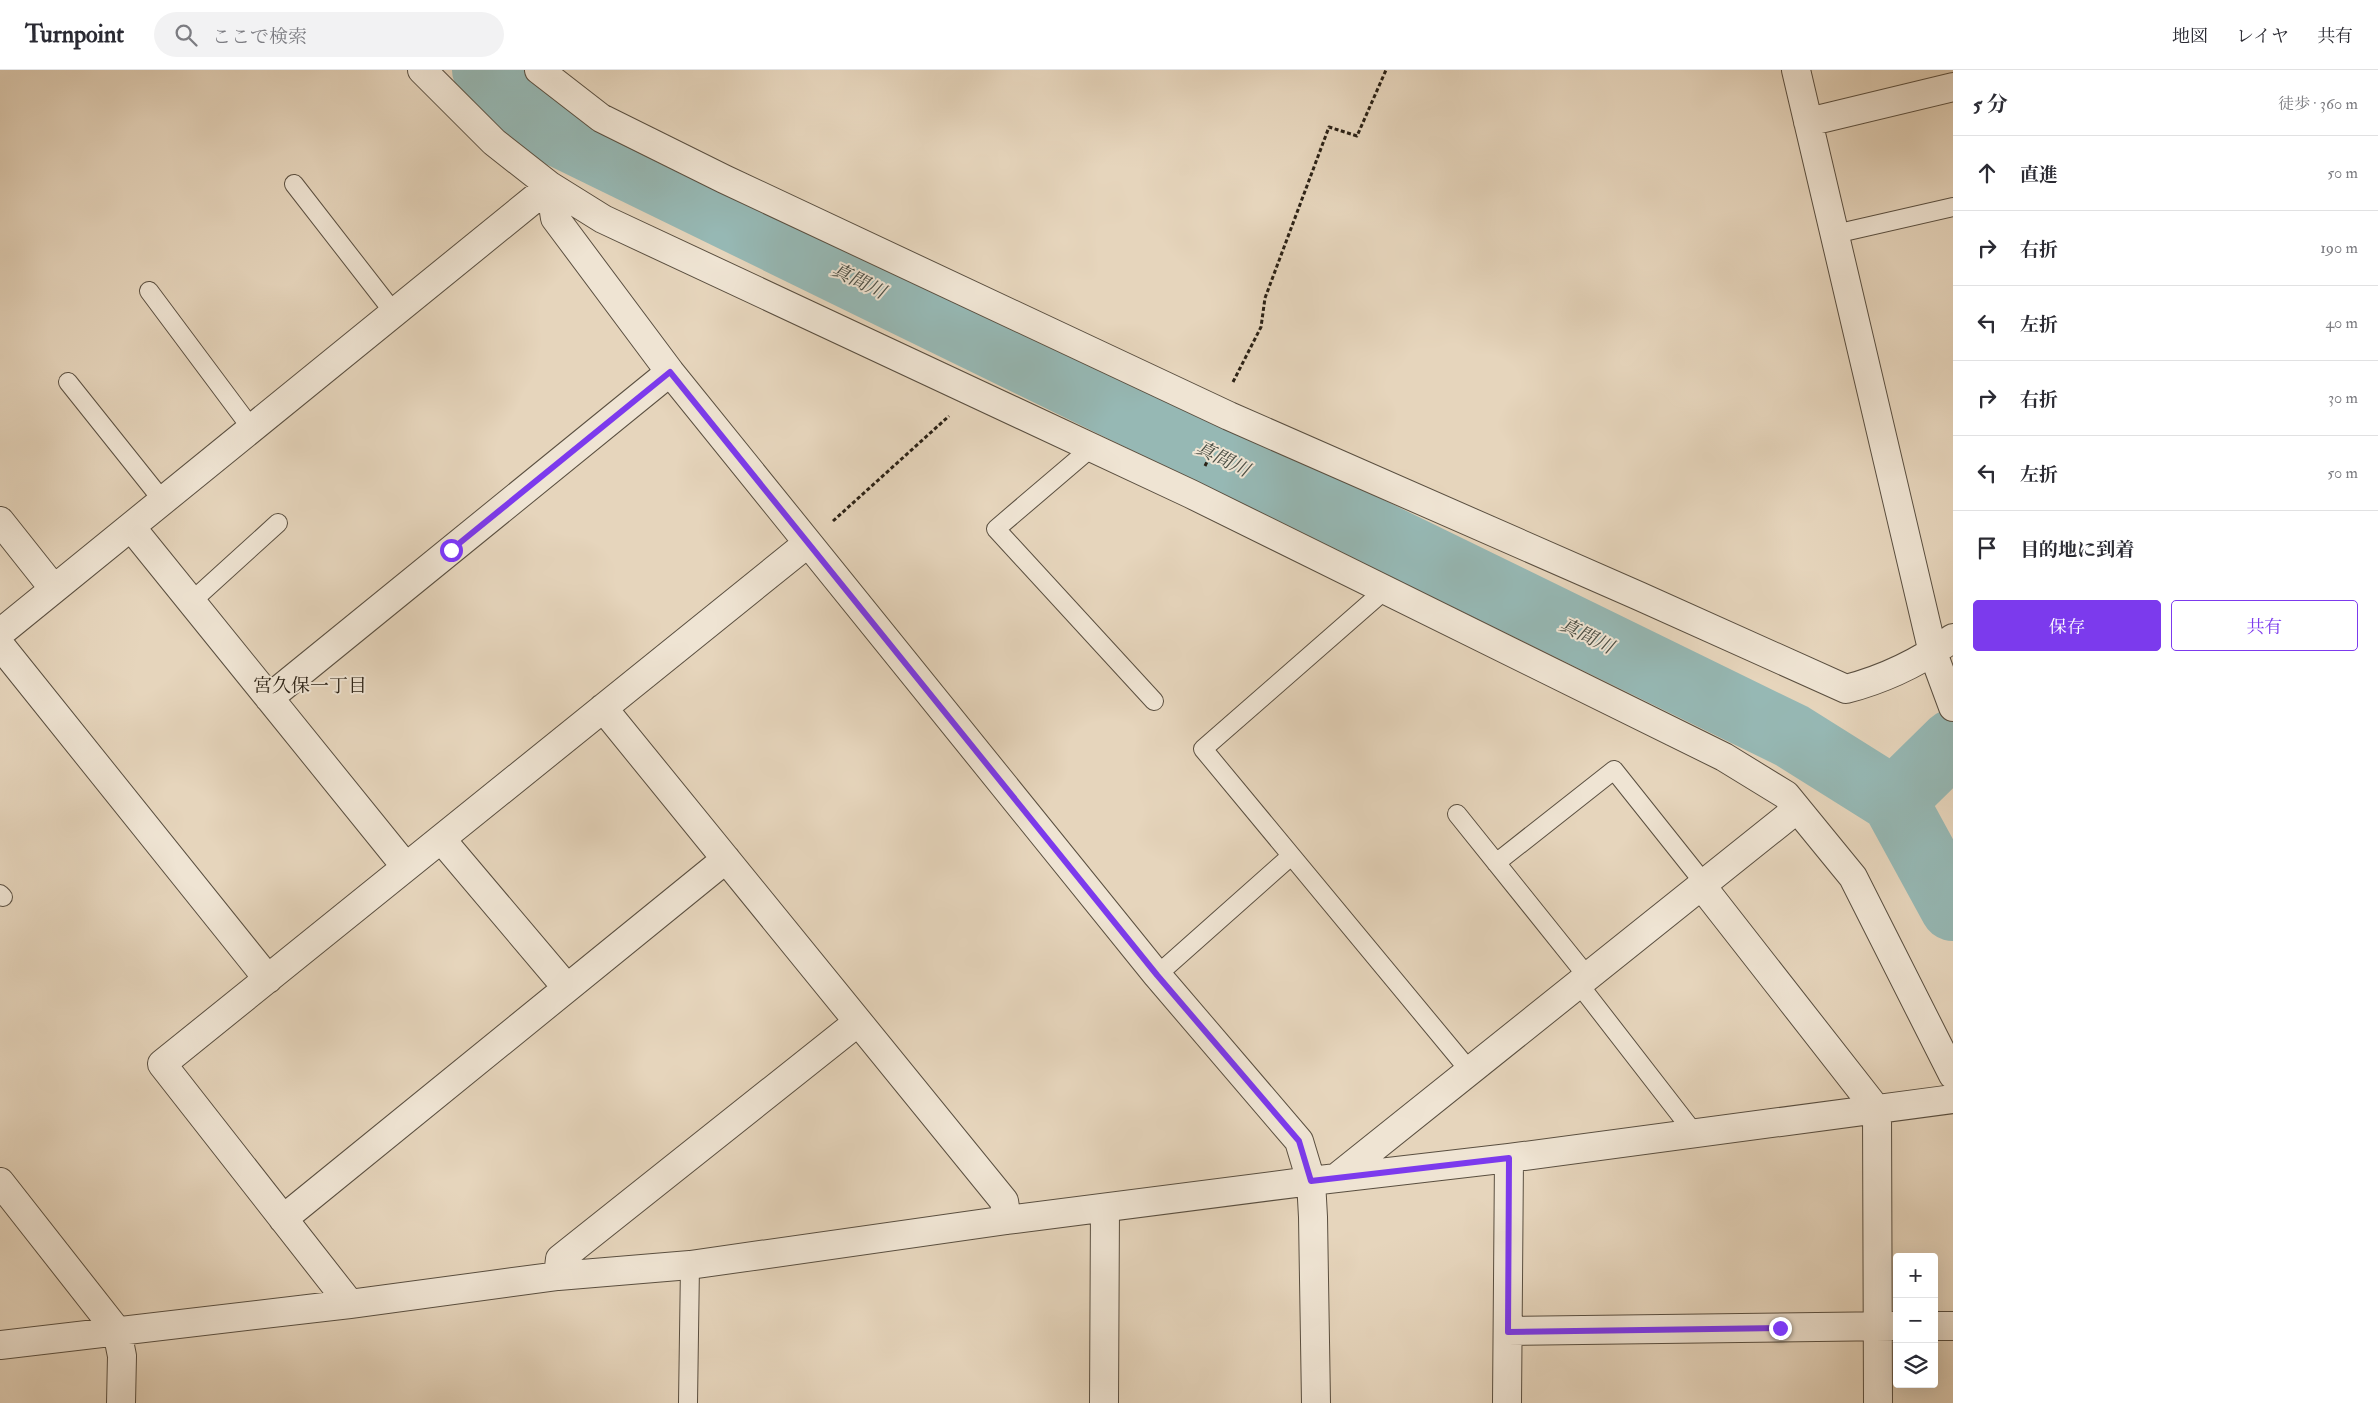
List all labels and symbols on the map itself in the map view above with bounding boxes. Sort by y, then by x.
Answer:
water label: 真間川 [828,258,891,305]
water label: 真間川 [1192,436,1255,483]
route start [440,539,463,562]
water label: 真間川 [1556,613,1619,660]
district label: 宮久保一丁目 [253,674,367,698]
route end [1769,1317,1792,1340]

